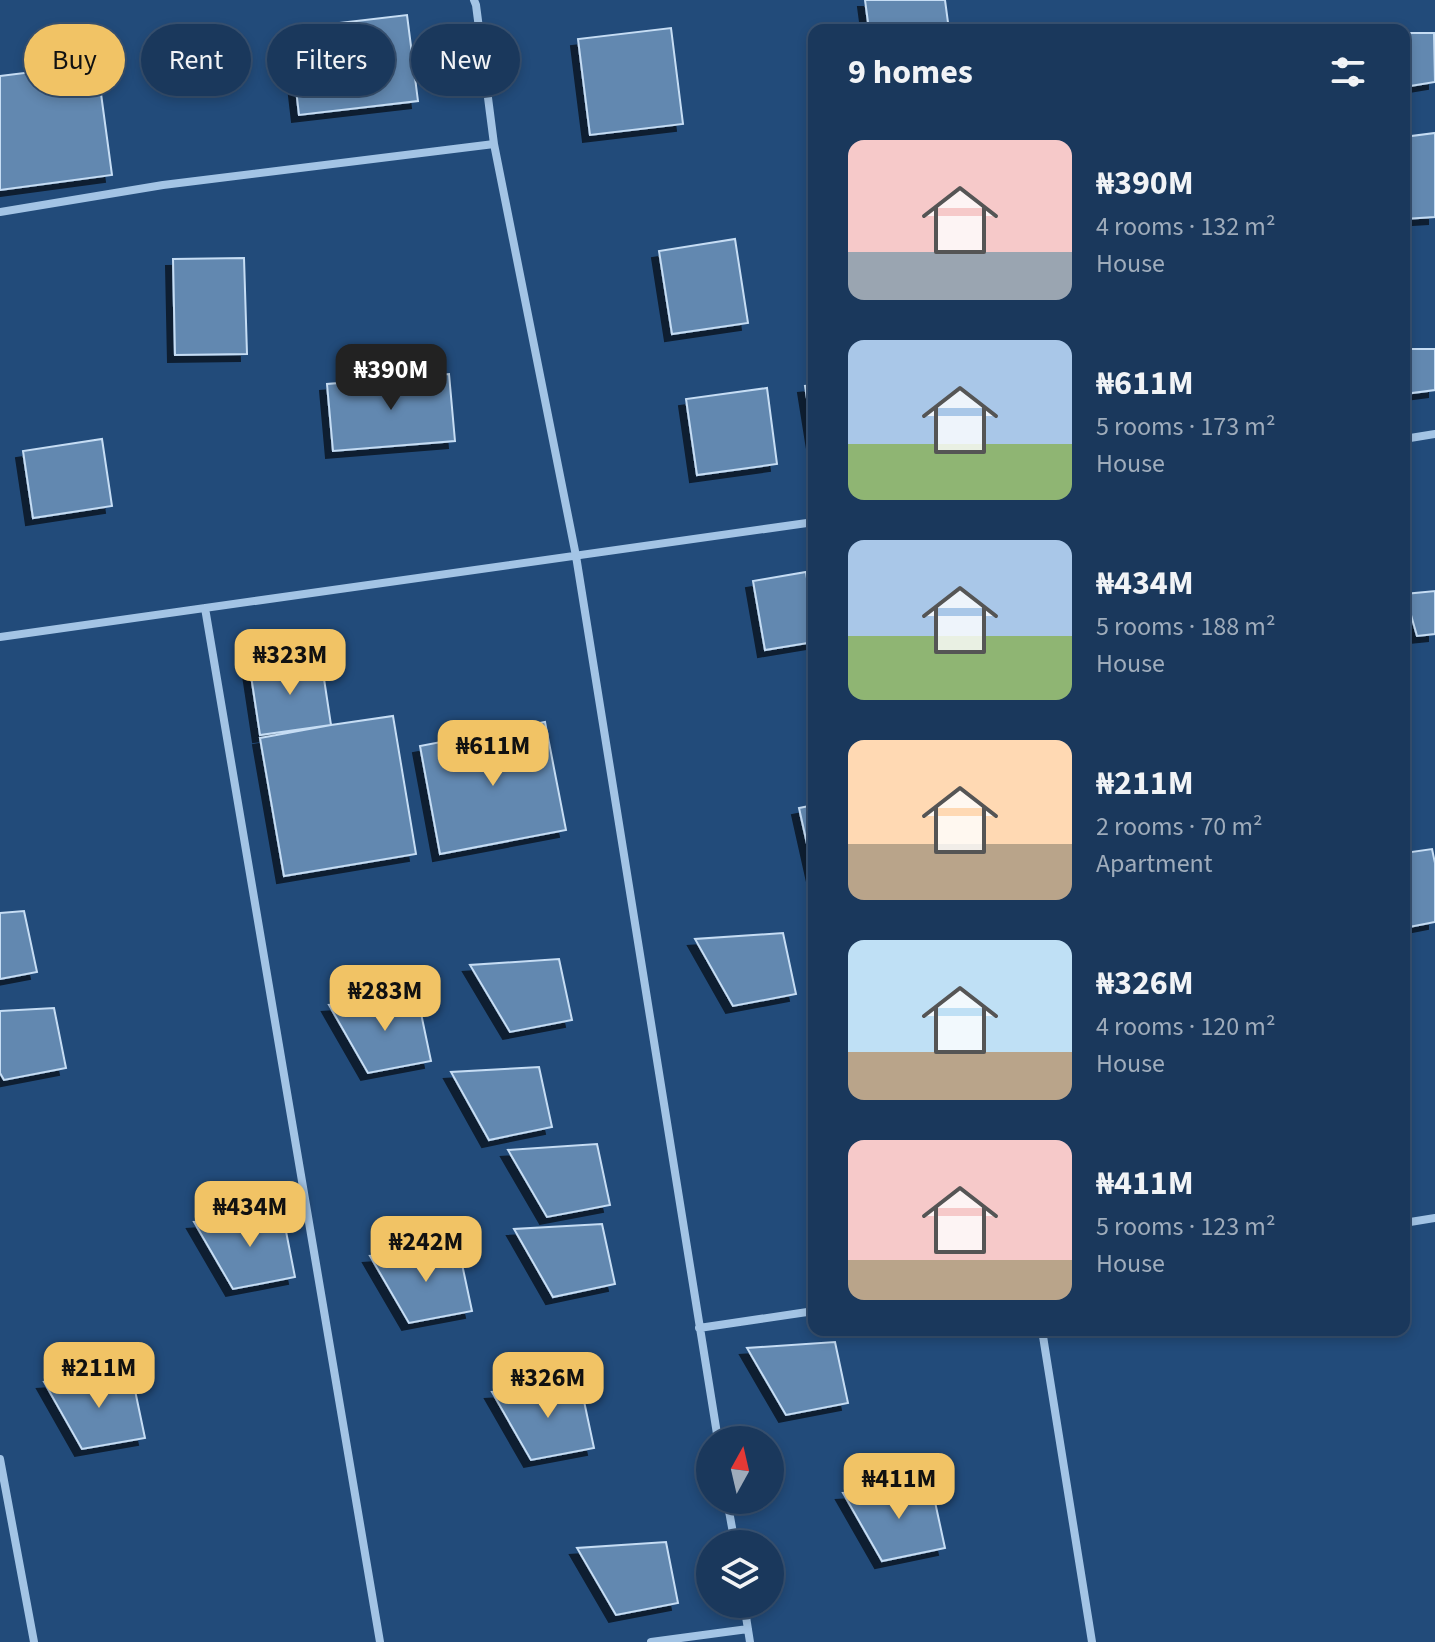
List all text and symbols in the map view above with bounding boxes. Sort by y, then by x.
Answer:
chip: Buy [24,24,125,96]
chip: Rent [141,24,251,96]
chip: Filters [267,24,395,96]
chip: New [411,24,520,96]
text: 9 homes [848,48,973,97]
icon: filters [1326,50,1370,94]
text: ₦390M [1096,159,1194,208]
icon: home [912,172,1008,268]
text: 4 rooms · 132 m² [1096,208,1275,245]
text: House [1096,245,1165,282]
pin: ₦390M [335,344,447,412]
text: ₦390M [354,351,428,388]
text: ₦611M [1096,359,1194,408]
icon: home [912,372,1008,468]
text: 5 rooms · 173 m² [1096,408,1275,445]
text: House [1096,445,1165,482]
text: ₦434M [1096,559,1194,608]
icon: home [912,572,1008,668]
text: 5 rooms · 188 m² [1096,608,1275,645]
pin: ₦323M [234,629,346,697]
text: ₦323M [253,636,327,673]
text: House [1096,645,1165,682]
pin: ₦611M [437,720,549,788]
text: ₦611M [456,727,530,764]
text: ₦211M [1096,759,1194,808]
icon: home [912,772,1008,868]
text: 2 rooms · 70 m² [1096,808,1263,845]
text: Apartment [1096,845,1213,882]
text: ₦326M [1096,959,1194,1008]
pin: ₦283M [329,965,441,1033]
text: ₦283M [348,972,422,1009]
icon: home [912,972,1008,1068]
text: 4 rooms · 120 m² [1096,1008,1275,1045]
text: House [1096,1045,1165,1082]
text: ₦411M [1096,1159,1194,1208]
icon: home [912,1172,1008,1268]
pin: ₦434M [194,1181,306,1249]
text: ₦434M [213,1188,287,1225]
text: 5 rooms · 123 m² [1096,1208,1275,1245]
pin: ₦242M [370,1216,482,1284]
text: ₦242M [389,1223,463,1260]
text: House [1096,1245,1165,1282]
pin: ₦211M [43,1342,155,1410]
text: ₦211M [62,1349,136,1386]
pin: ₦326M [492,1352,604,1420]
text: ₦326M [511,1359,585,1396]
north arrow [696,1426,784,1514]
map controls [696,1426,784,1618]
pin: ₦411M [843,1453,955,1521]
text: ₦411M [862,1460,936,1497]
button: layers [696,1530,784,1618]

